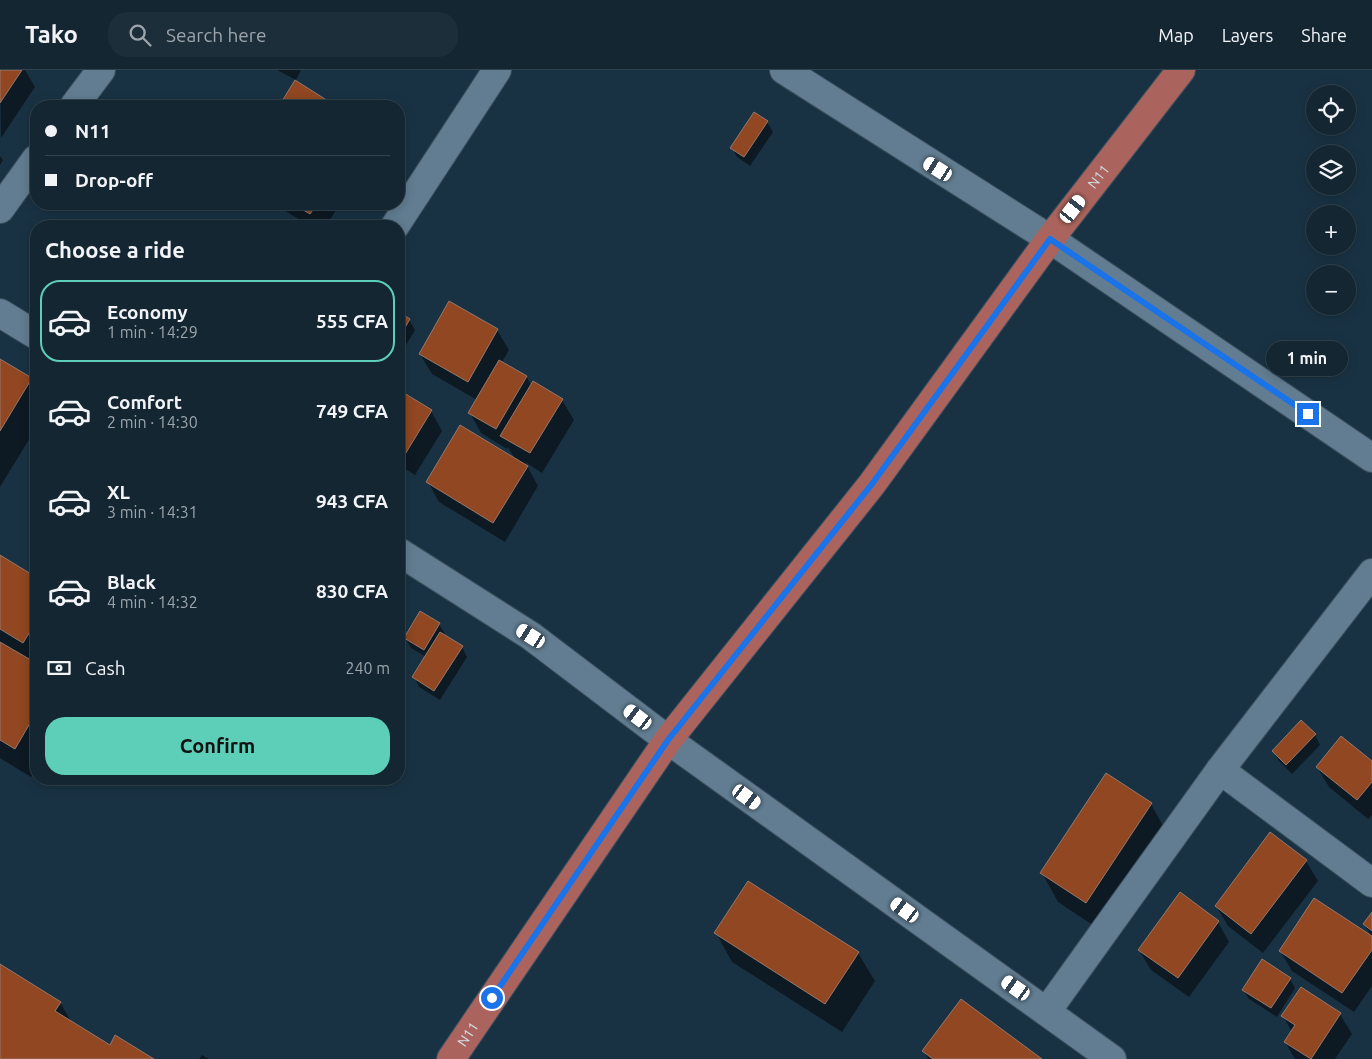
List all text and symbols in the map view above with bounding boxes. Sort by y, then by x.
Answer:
search box [108,12,458,57]
text: Tako [25,21,78,48]
icon: search [126,21,154,49]
text: Search here [166,24,266,46]
text: Map [1158,25,1194,45]
text: Layers [1222,25,1273,45]
text: Share [1301,25,1347,45]
map controls [1306,85,1356,315]
button: locate [1306,85,1356,135]
text: N11 [75,120,111,142]
button: layers [1306,145,1356,195]
car [921,155,954,183]
street label: N11 [1084,161,1113,192]
text: Drop-off [75,169,153,191]
car [1057,193,1088,225]
button: + [1306,205,1356,255]
text: Choose a ride [45,237,185,262]
button: − [1306,265,1356,315]
icon: car [47,299,92,344]
text: Economy [107,301,188,323]
text: 555 CFA [316,310,388,332]
text: 1 min · 14:29 [107,323,198,341]
callout: 1 min [1267,342,1349,376]
text: 1 min [1287,349,1327,367]
icon: car [47,389,92,434]
text: Comfort [107,391,182,413]
text: 749 CFA [316,400,388,422]
route end [1297,403,1319,425]
text: 2 min · 14:30 [107,413,198,431]
icon: car [47,479,92,524]
text: XL [107,481,130,503]
text: 943 CFA [316,490,388,512]
text: 3 min · 14:31 [107,503,198,521]
icon: car [47,569,92,614]
text: Black [107,571,156,593]
text: 830 CFA [316,580,388,602]
text: 4 min · 14:32 [107,593,198,611]
car [514,622,547,650]
icon: cash [45,654,73,682]
text: Cash [85,657,126,679]
text: 240 m [345,659,390,677]
car [621,702,654,732]
button: Confirm [45,717,390,775]
car [730,782,763,812]
car [888,895,921,925]
car [999,973,1032,1003]
route start [481,987,503,1009]
street label: N11 [454,1019,482,1049]

